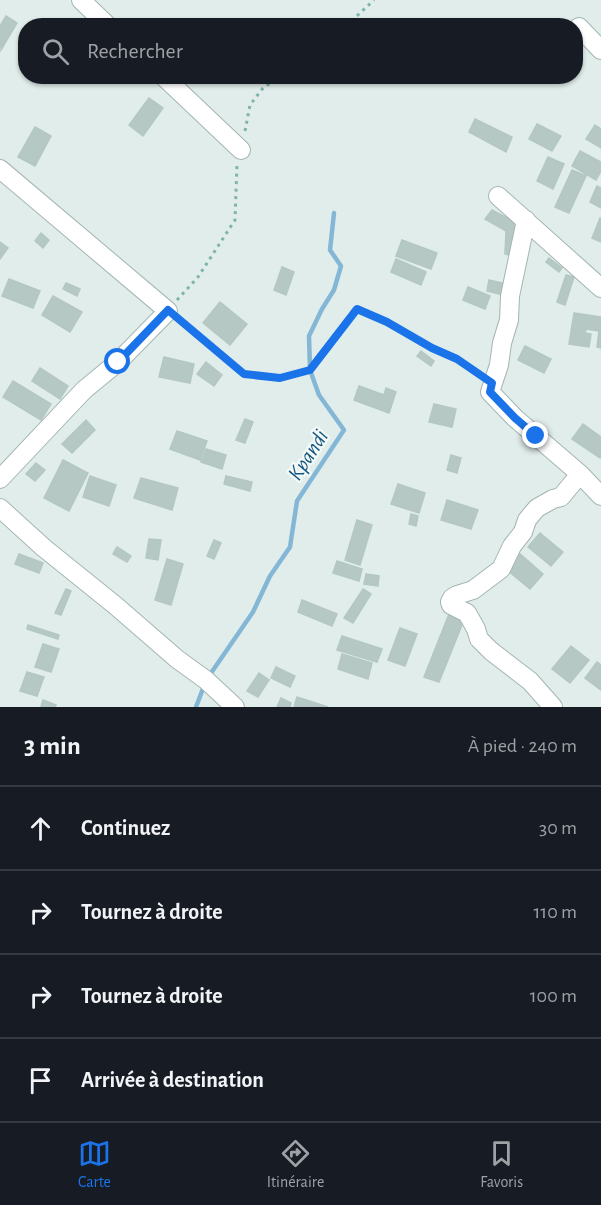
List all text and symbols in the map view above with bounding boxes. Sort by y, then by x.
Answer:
search box [18,18,583,84]
icon: search [39,35,72,68]
text: Rechercher [87,40,183,62]
route start [104,348,130,374]
route end [522,422,548,448]
water label: Kpandi [284,426,333,485]
text: 3 min [24,733,81,759]
text: À pied · 240 m [468,736,577,756]
icon: ahead [24,812,57,845]
text: Continuez [81,817,170,839]
text: 30 m [539,818,577,838]
icon: right [24,896,57,929]
text: Tournez à droite [81,901,223,923]
text: 110 m [533,902,577,922]
icon: right [24,980,57,1013]
text: Tournez à droite [81,985,223,1007]
text: 100 m [530,986,577,1006]
icon: arrive [24,1064,57,1097]
text: Arrivée à destination [81,1069,264,1091]
tab: Carte [78,1137,111,1192]
tab: Itinéraire [267,1137,324,1192]
tab: Favoris [480,1137,523,1192]

